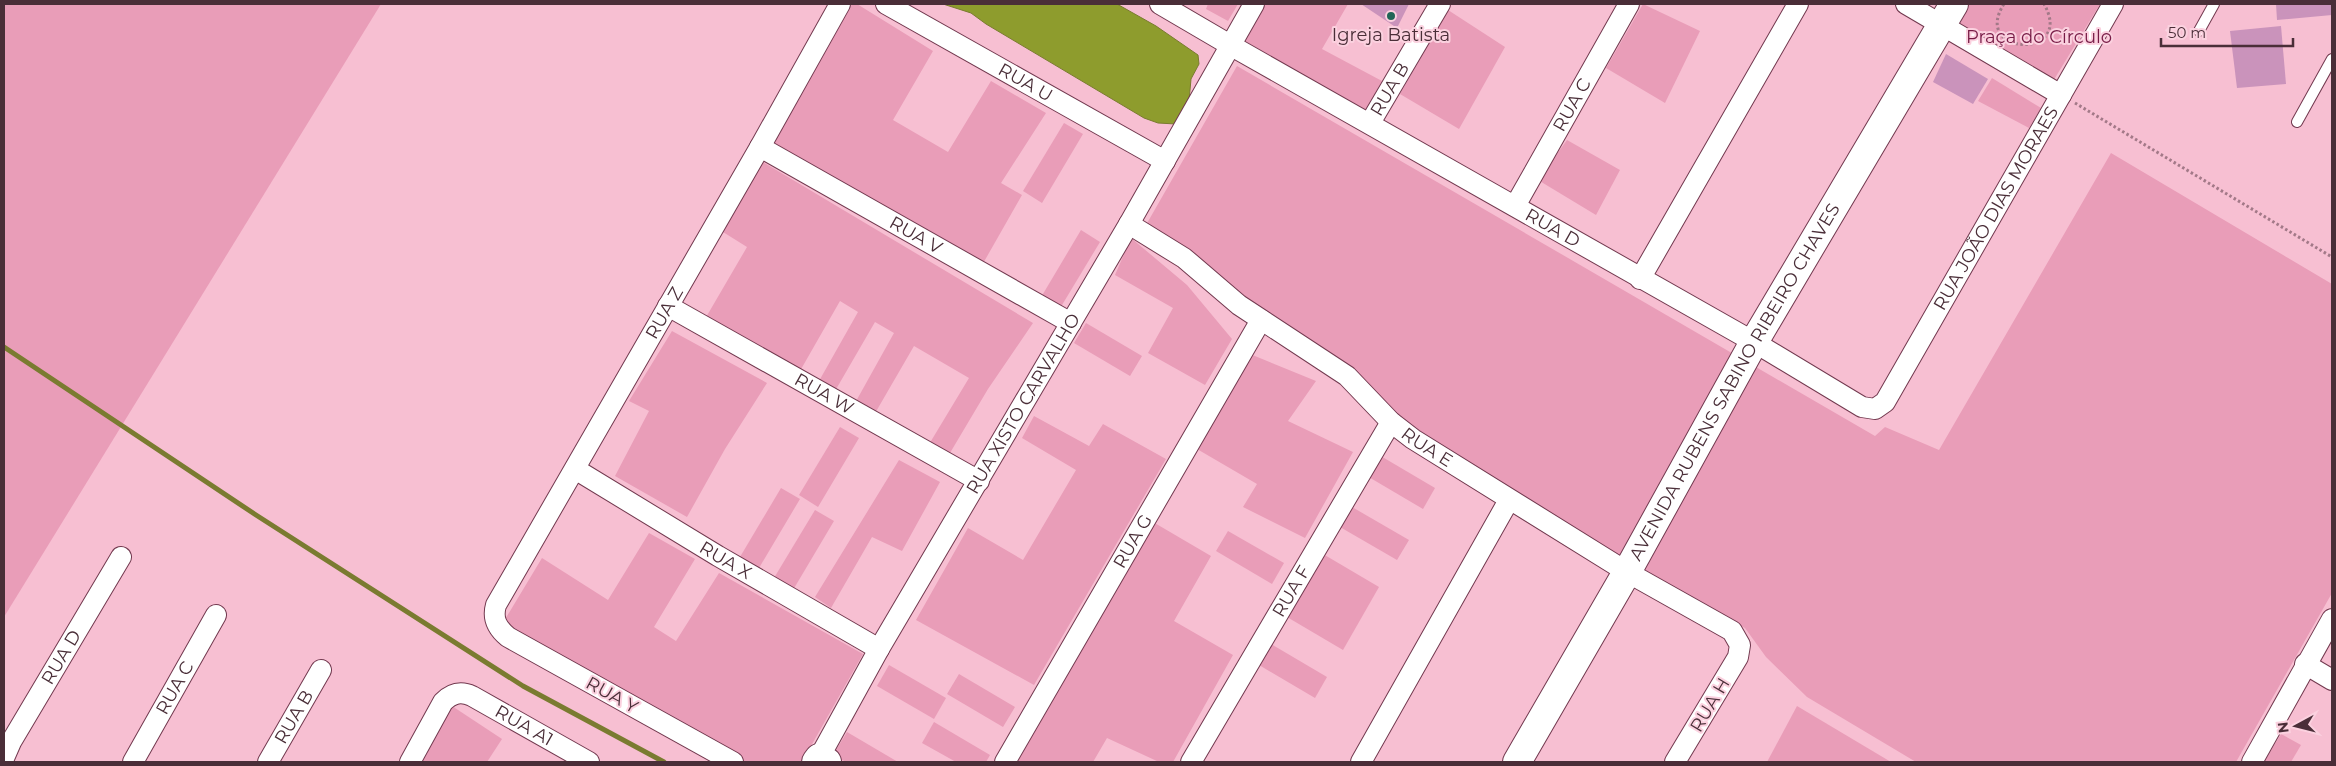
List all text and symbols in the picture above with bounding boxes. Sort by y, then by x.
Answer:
marker: Igreja Batista [1385,10,1397,22]
scale bar [2161,15,2294,47]
text: 50 m [2168,23,2206,42]
place label: Igreja Batista [1332,24,1450,46]
park label: Praça do Círculo [1966,26,2112,48]
street label: RUA U [994,58,1057,106]
street label: RUA B [1366,59,1414,120]
street label: RUA C [1548,74,1596,135]
street label: RUA JOÃO DIAS MORAES [1929,102,2063,314]
street label: AVENIDA RUBENS SABINO RIBEIRO CHAVES [1625,199,1845,564]
street label: RUA D [1521,204,1584,252]
street label: RUA V [885,211,946,259]
street label: RUA Z [641,283,688,343]
street label: RUA XISTO CARVALHO [962,309,1085,498]
street label: RUA W [790,368,858,419]
street label: RUA E [1397,423,1457,472]
street label: RUA G [1109,510,1157,572]
street label: RUA X [696,536,756,584]
street label: RUA F [1268,562,1315,621]
street label: RUA D [37,626,86,689]
street label: RUA C [151,657,199,718]
street label: RUA Y [582,672,642,718]
street label: RUA H [1685,674,1735,736]
street label: RUA B [270,686,318,748]
street label: RUA A1 [491,700,557,750]
north arrow [2271,701,2321,751]
text: N [2273,721,2293,734]

